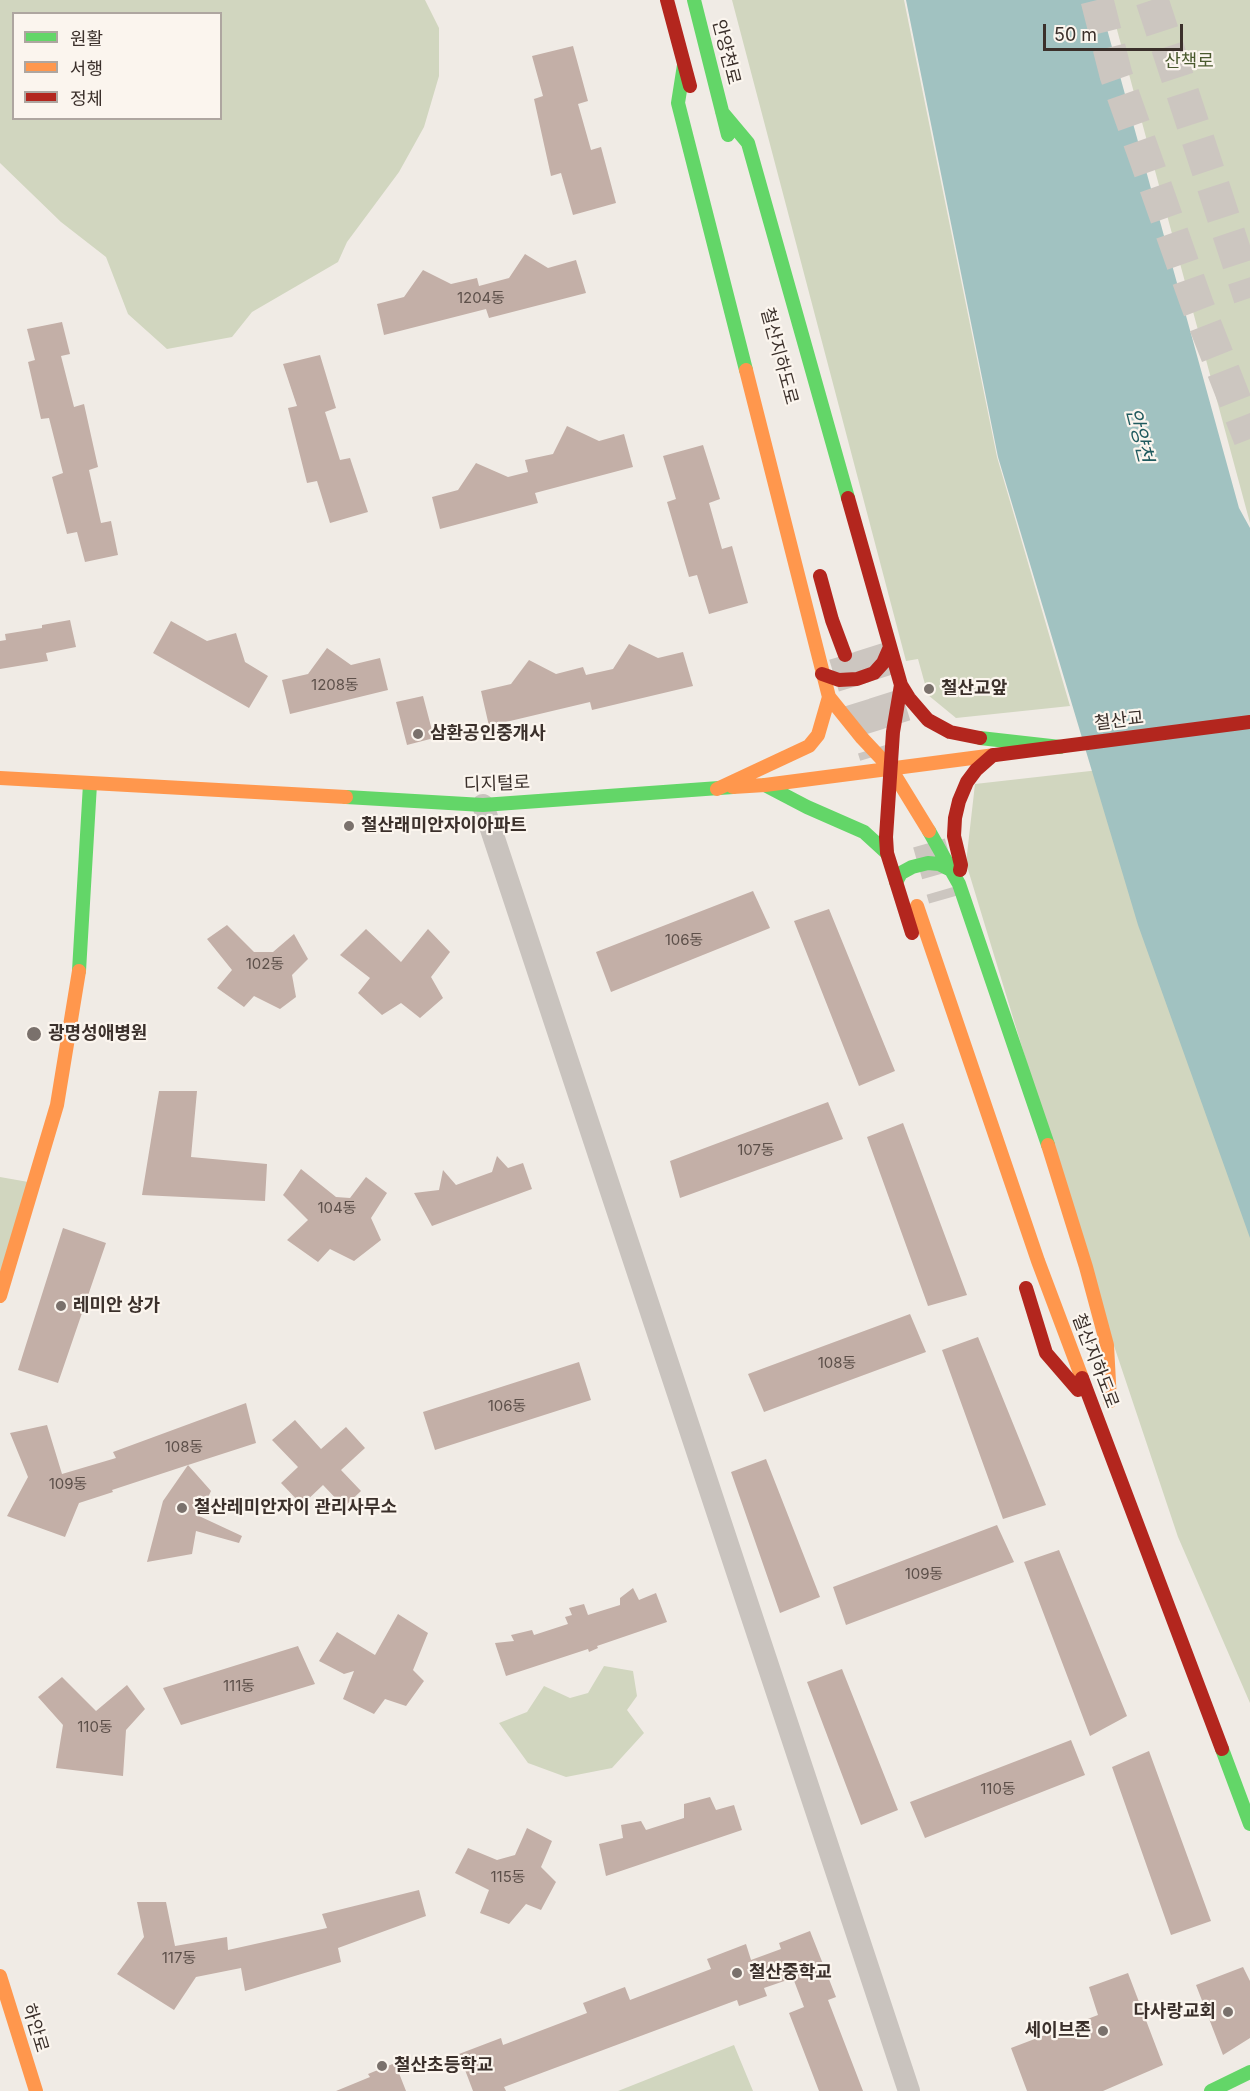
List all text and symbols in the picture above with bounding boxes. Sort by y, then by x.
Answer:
legend [12,12,222,120]
scale bar [1046,12,1186,50]
street label: 안양천로 [708,17,744,87]
text: 50 m [1054,24,1097,45]
text: 원활 [70,28,103,49]
park label: 산책로 [1164,51,1214,73]
text: 서행 [70,58,103,79]
text: 정체 [70,88,103,109]
house number: 1204동 [457,289,505,307]
street label: 철산지하도로 [756,305,802,407]
water label: 안양천 [1121,405,1157,465]
house number: 1208동 [311,676,359,694]
place label: 철산교앞 [941,678,1007,700]
marker: 철산교앞 [922,682,936,696]
street label: 철산교 [1093,707,1145,735]
place label: 삼환공인중개사 [430,723,546,745]
marker: 삼환공인중개사 [411,727,425,741]
street label: 디지털로 [464,772,530,796]
place label: 철산래미안자이아파트 [361,815,527,837]
marker: 철산래미안자이아파트 [342,819,356,833]
house number: 106동 [665,931,703,949]
house number: 102동 [246,955,284,973]
place label: 광명성애병원 [48,1023,147,1045]
marker: 광명성애병원 [25,1025,43,1043]
house number: 107동 [737,1141,775,1159]
house number: 104동 [317,1199,357,1217]
place label: 레미안 상가 [73,1295,160,1317]
marker: 레미안 상가 [54,1299,68,1313]
street label: 철산지하도로 [1067,1311,1123,1411]
house number: 108동 [818,1354,856,1372]
house number: 106동 [488,1397,526,1415]
house number: 108동 [165,1438,203,1456]
house number: 109동 [49,1475,87,1493]
place label: 철산레미안자이 관리사무소 [194,1497,397,1519]
marker: 철산레미안자이 관리사무소 [175,1501,189,1515]
house number: 109동 [905,1565,943,1583]
house number: 111동 [223,1677,255,1695]
house number: 110동 [77,1718,113,1736]
house number: 110동 [980,1780,1016,1798]
house number: 115동 [490,1868,526,1886]
house number: 117동 [162,1949,196,1967]
place label: 철산중학교 [749,1962,832,1984]
marker: 철산중학교 [730,1966,744,1980]
street label: 하안로 [17,2001,53,2055]
place label: 다사랑교회 [1133,2001,1216,2023]
marker: 다사랑교회 [1221,2005,1235,2019]
place label: 세이브존 [1025,2020,1091,2042]
marker: 세이브존 [1096,2024,1110,2038]
place label: 철산초등학교 [394,2055,493,2077]
marker: 철산초등학교 [375,2059,389,2073]

